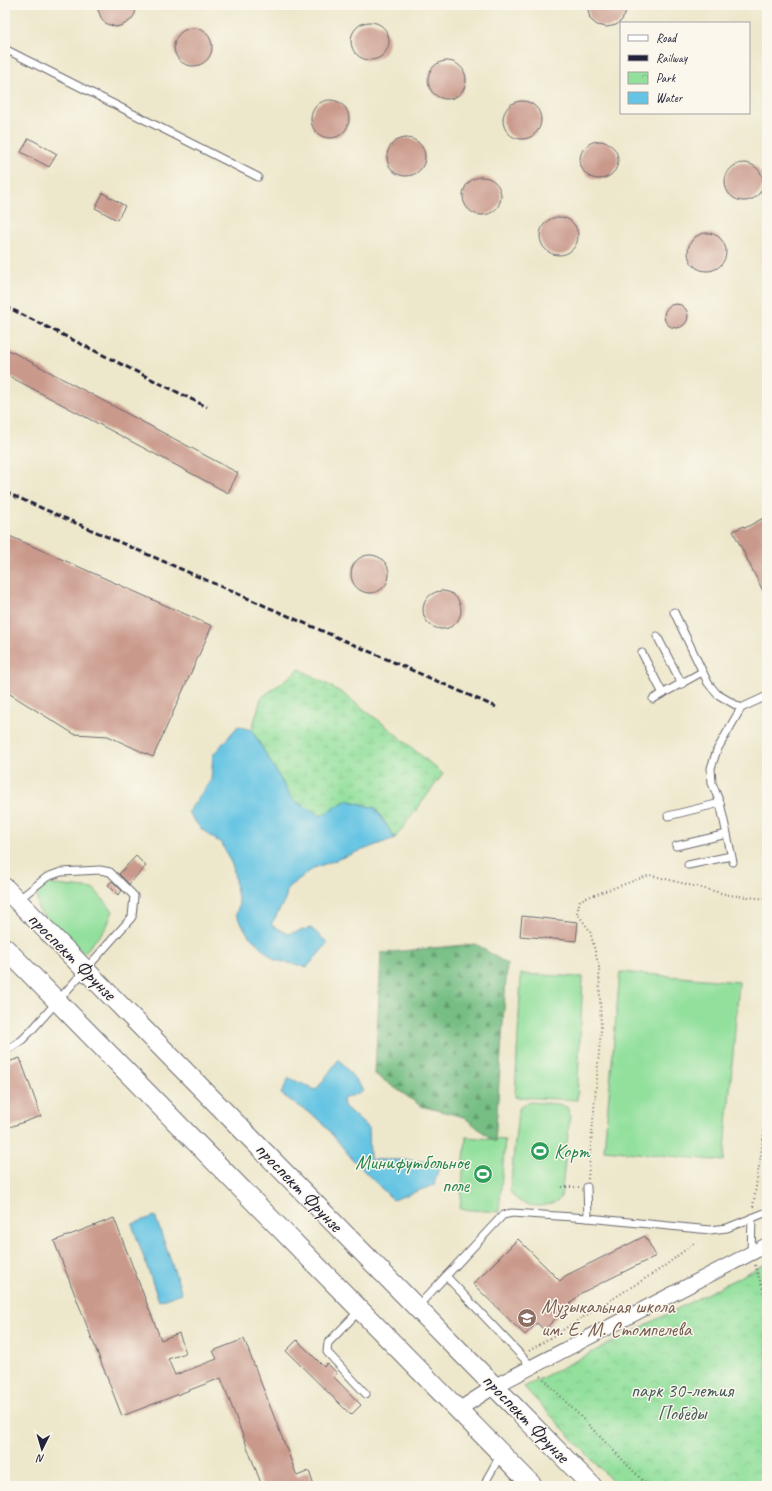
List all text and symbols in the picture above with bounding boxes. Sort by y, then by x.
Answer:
legend [620,22,750,114]
text: Road [656,30,678,46]
text: Railway [656,50,688,66]
text: Park [656,70,677,86]
text: Water [656,90,684,106]
street label: проспект Фрунзе [22,906,123,1007]
street label: проспект Фрунзе [250,1137,349,1238]
place label: Корт [554,1139,592,1164]
sports icon: Корт [529,1140,551,1162]
place label: Минифутбольное поле [355,1150,470,1198]
sports icon: Минифутбольное поле [472,1163,494,1185]
place label: Музыкальная школа им. Е. М. Стомпелева [541,1294,693,1342]
school or university icon: Музыкальная школа им. Е. М. Стомпелева [516,1307,538,1329]
street label: проспект Фрунзе [477,1368,576,1469]
park label: парк 30-летия Победы [631,1378,735,1426]
north arrow [22,1429,62,1469]
text: N [35,1452,45,1466]

